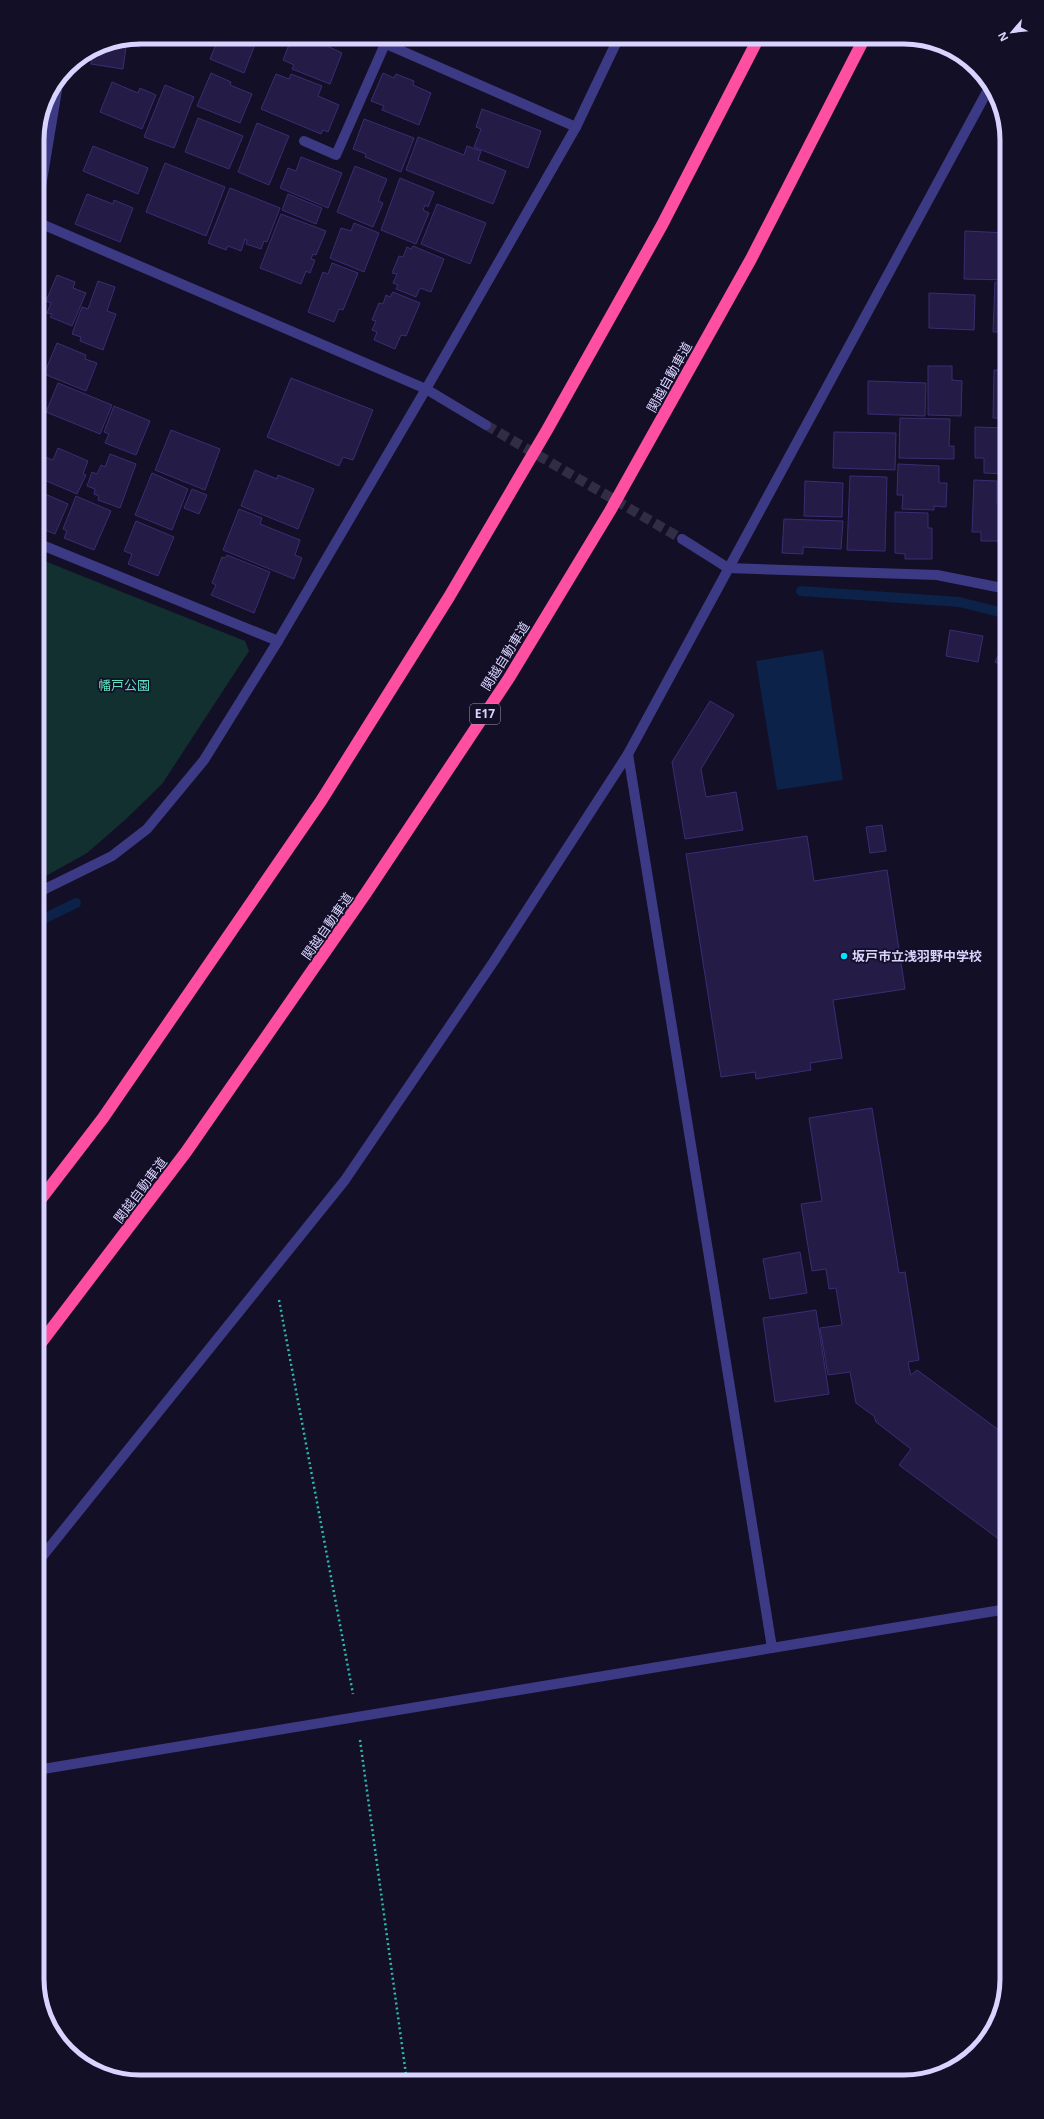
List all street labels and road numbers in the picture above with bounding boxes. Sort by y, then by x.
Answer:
street label: 関越自動車道 [642,339,696,415]
street label: 関越自動車道 [477,618,533,694]
road number: E17 [470,704,500,724]
street label: 関越自動車道 [297,889,357,963]
street label: 関越自動車道 [109,1153,171,1227]

